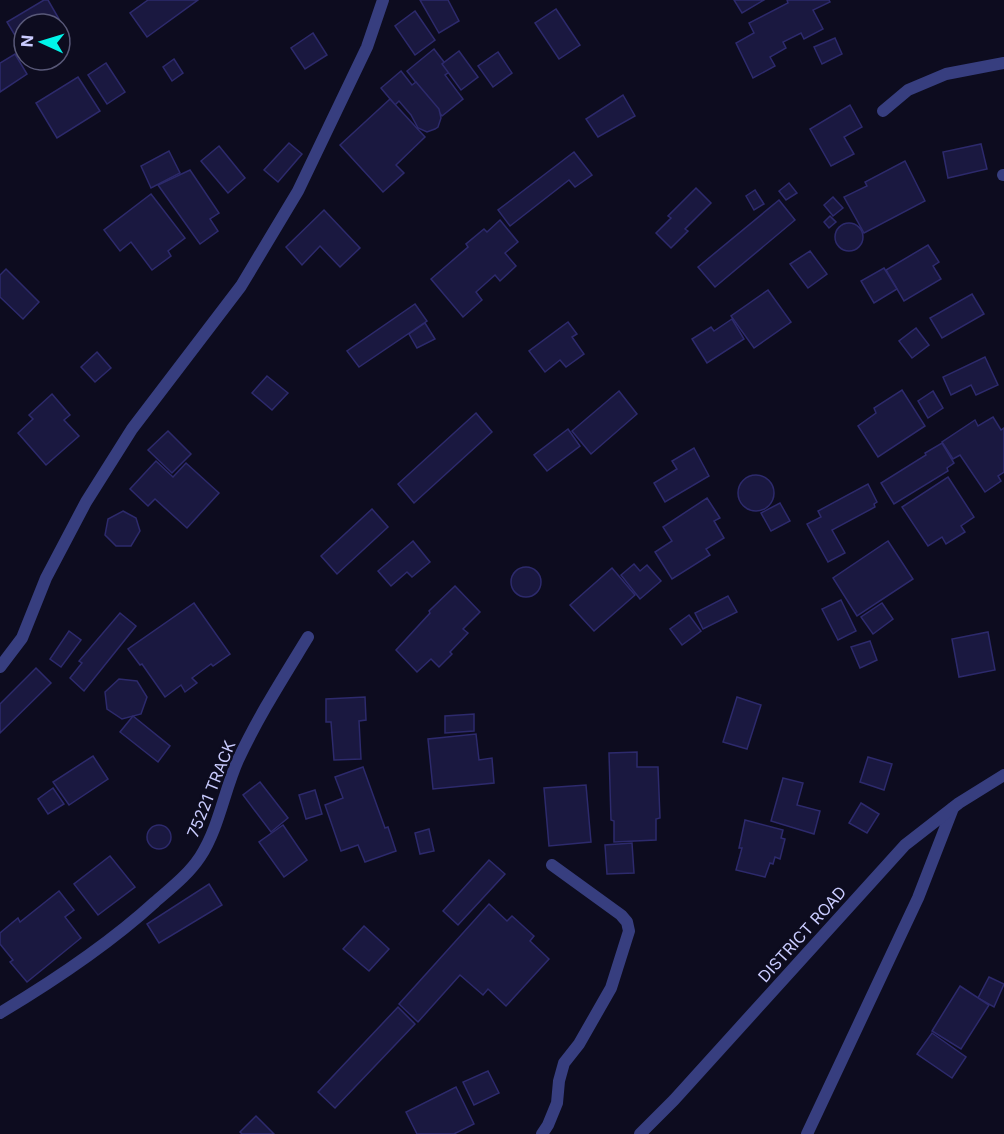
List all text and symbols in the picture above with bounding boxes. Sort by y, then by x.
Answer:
north arrow [12,12,72,72]
text: N [17,34,37,48]
street label: 75221 TRACK [182,737,240,840]
street label: DISTRICT ROAD [754,882,850,986]

